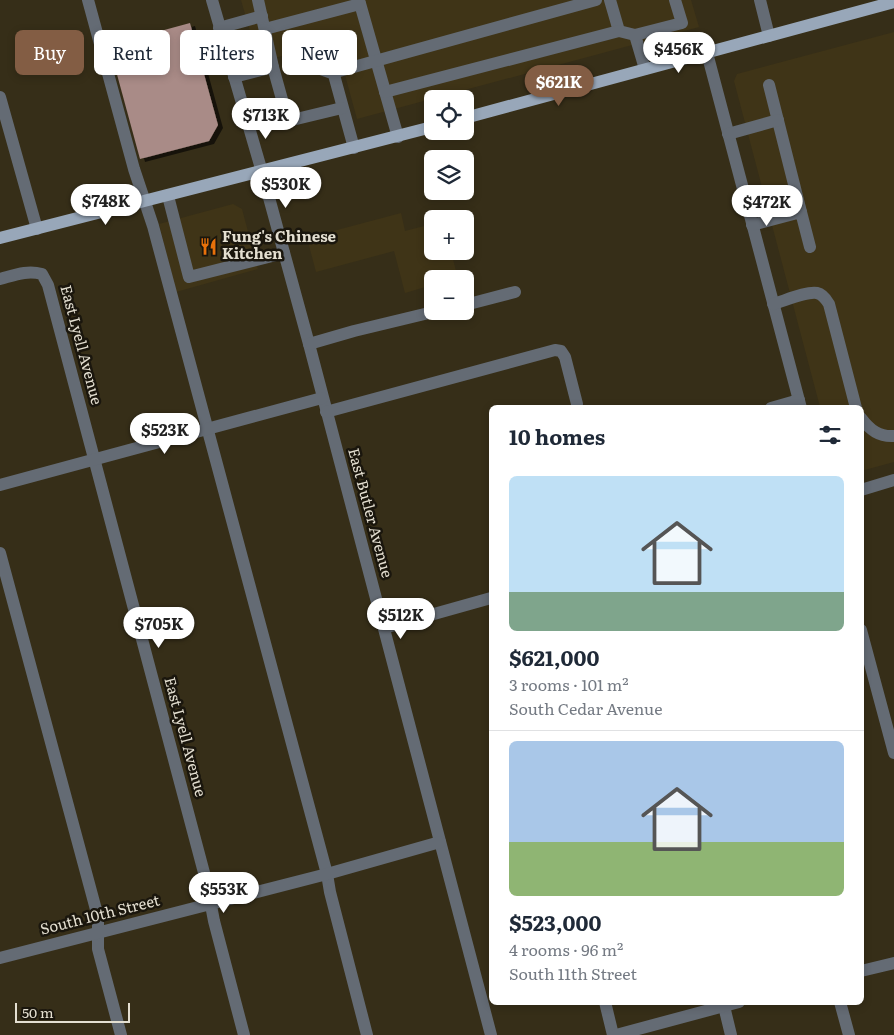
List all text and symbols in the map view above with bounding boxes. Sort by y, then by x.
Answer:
chip: Buy [15,30,84,75]
chip: Rent [94,30,170,75]
chip: Filters [180,30,272,75]
chip: New [282,30,357,75]
pin: $456K [644,32,714,74]
text: $456K [654,36,704,60]
pin: $621K [524,64,594,107]
text: $621K [536,69,582,93]
map controls [424,90,474,320]
button: locate [424,90,474,140]
pin: $713K [231,98,301,140]
text: $713K [243,102,289,126]
button: layers [424,150,474,200]
pin: $530K [251,166,321,209]
text: $530K [261,171,311,195]
pin: $748K [71,184,141,226]
pin: $472K [732,184,802,227]
text: $748K [82,188,130,212]
text: $472K [743,189,791,213]
button: + [424,210,474,260]
place label: Fung's Chinese Kitchen [222,224,337,264]
restaurant icon: Fung's Chinese Kitchen [198,236,218,256]
button: − [424,270,474,320]
street label: East Lyell Avenue [55,282,110,407]
pin: $523K [130,412,200,455]
text: $523K [141,417,189,441]
text: 10 homes [509,420,605,451]
icon: filters [816,421,844,449]
street label: East Butler Avenue [343,445,400,580]
icon: home [632,508,722,598]
pin: $512K [366,598,436,640]
text: $512K [378,602,424,626]
pin: $705K [124,606,194,649]
text: $705K [134,611,184,635]
text: $621,000 [509,641,599,672]
text: 3 rooms · 101 m² [509,672,629,696]
street label: East Lyell Avenue [159,674,214,799]
text: South Cedar Avenue [509,696,663,720]
icon: home [632,774,722,864]
pin: $553K [189,872,259,914]
text: $553K [200,876,248,900]
street label: South 10th Street [37,888,162,940]
text: $523,000 [509,906,601,937]
text: 4 rooms · 96 m² [509,937,623,961]
text: South 11th Street [509,961,637,985]
scale bar [15,1000,130,1023]
text: 50 m [22,1002,54,1022]

